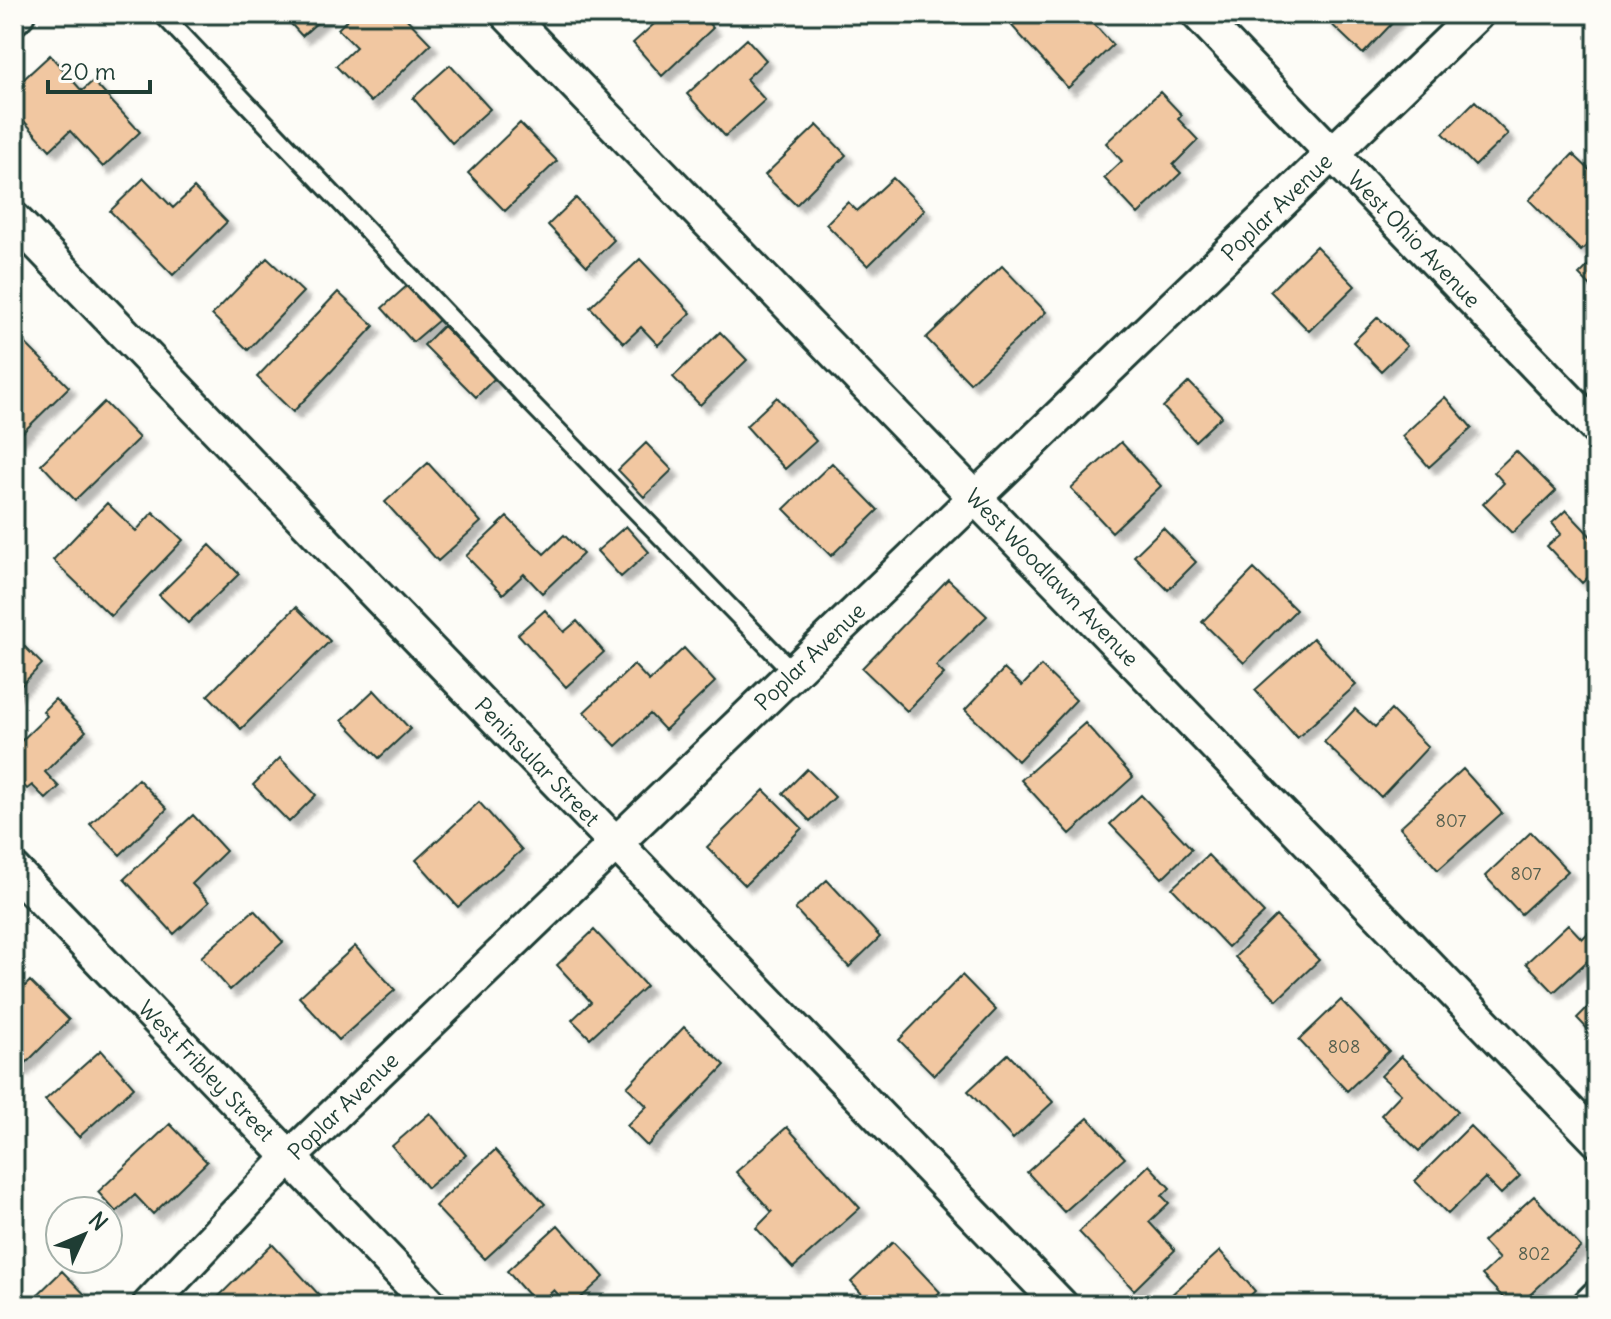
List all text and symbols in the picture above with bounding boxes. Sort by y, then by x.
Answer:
scale bar [48,44,150,94]
text: 20 m [60,56,116,86]
street label: Poplar Avenue [1215,147,1338,267]
street label: West Ohio Avenue [1342,164,1487,313]
street label: West Woodlawn Avenue [960,482,1145,672]
street label: Poplar Avenue [749,597,871,716]
street label: Peninsular Street [469,692,606,832]
house number: 807 [1436,809,1467,832]
house number: 807 [1511,862,1542,885]
street label: West Fribley Street [132,994,280,1147]
house number: 808 [1328,1035,1360,1058]
street label: Poplar Avenue [282,1046,404,1166]
north arrow [44,1195,124,1275]
text: N [83,1206,114,1236]
house number: 802 [1518,1242,1550,1265]

